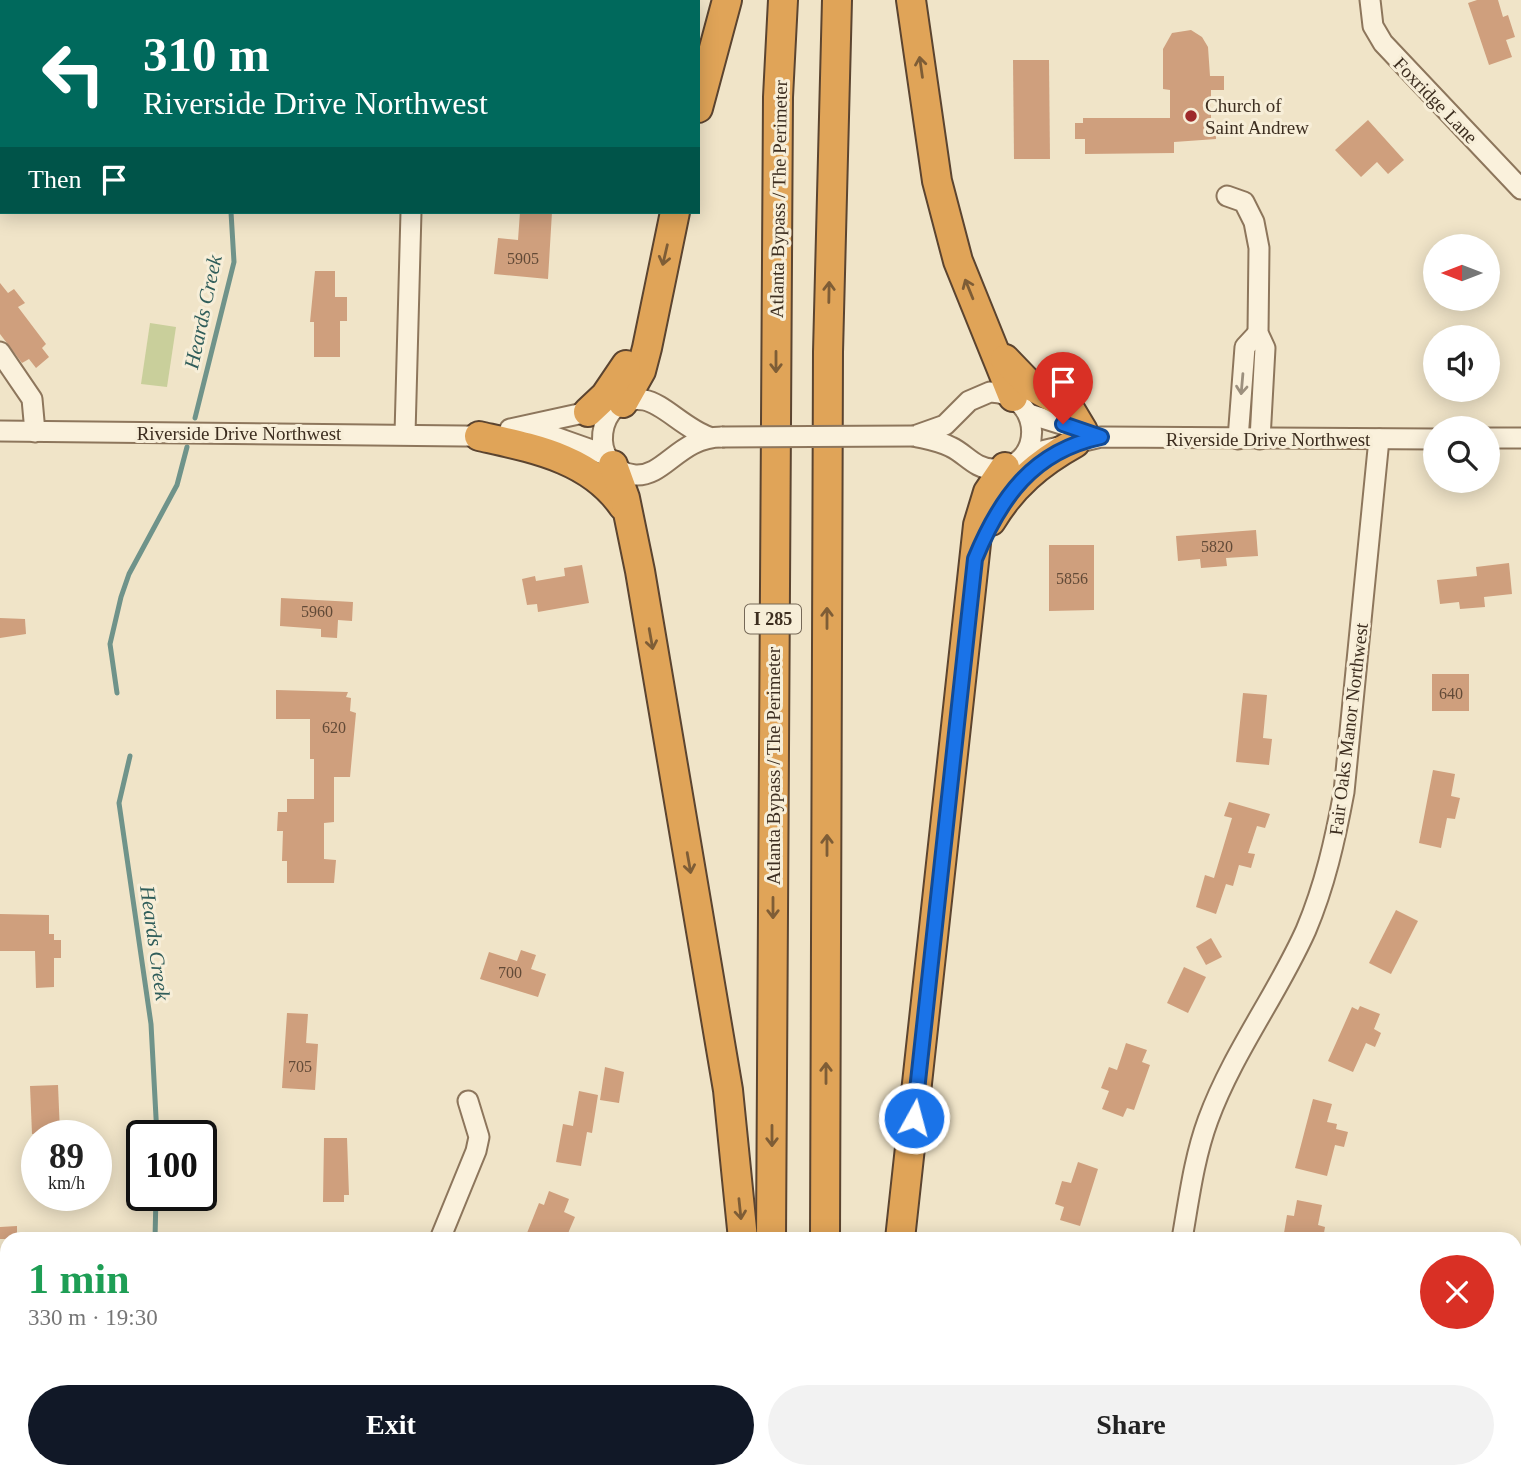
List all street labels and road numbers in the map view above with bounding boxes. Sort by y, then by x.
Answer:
street label: Foxridge Lane [1389,53,1482,148]
street label: Atlanta Bypass / The Perimeter [766,79,791,318]
street label: Riverside Drive Northwest [137,423,342,444]
street label: Riverside Drive Northwest [1166,429,1371,450]
road number: I 285 [745,604,801,634]
street label: Fair Oaks Manor Northwest [1325,621,1372,836]
street label: Atlanta Bypass / The Perimeter [763,646,784,885]

